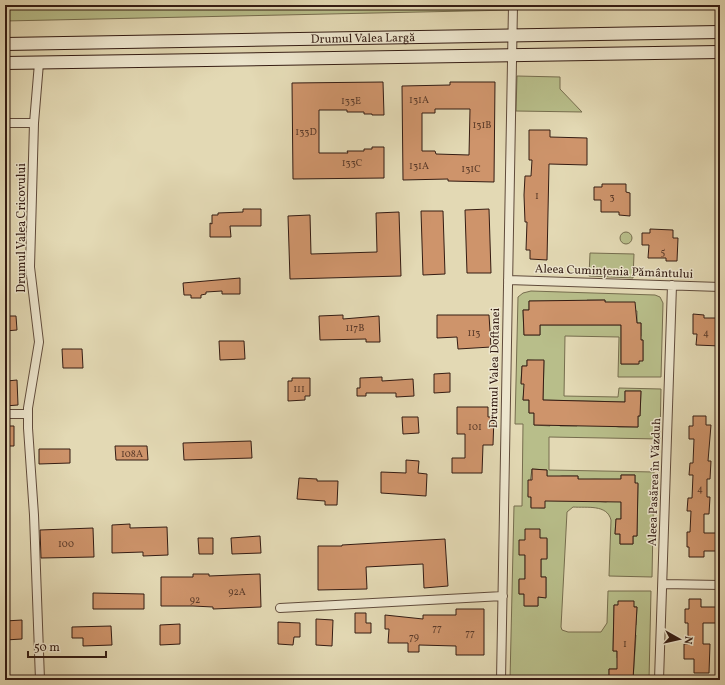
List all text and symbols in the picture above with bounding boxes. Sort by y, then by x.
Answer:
street label: Drumul Valea Largă [311,30,415,48]
house number: 131A [409,93,429,107]
house number: 133E [341,94,361,108]
house number: 131B [472,118,492,132]
house number: 133D [295,125,317,139]
house number: 133C [342,156,363,170]
house number: 131A [409,159,429,173]
house number: 131C [461,162,481,176]
street label: Drumul Valea Cricovului [14,163,30,293]
house number: 1 [535,189,539,203]
house number: 3 [609,190,615,204]
house number: 5 [661,245,666,259]
street label: Aleea Cumințenia Pământului [535,261,694,283]
street label: Drumul Valea Doftanei [486,307,504,428]
house number: 117B [346,321,364,335]
house number: 113 [468,326,480,340]
house number: 4 [703,326,709,340]
house number: 111 [293,382,305,396]
street label: Aleea Pasărea în Văzduh [645,418,665,546]
house number: 101 [468,420,482,434]
house number: 108A [121,447,143,461]
house number: 4 [697,482,703,496]
house number: 100 [58,537,74,551]
house number: 92A [228,585,246,599]
house number: 92 [190,593,200,607]
north arrow [659,619,699,659]
house number: 77 [432,621,442,635]
house number: 77 [465,626,475,640]
house number: 79 [409,630,419,644]
scale bar [28,633,106,659]
text: N [679,635,695,645]
house number: 1 [623,637,627,651]
text: 50 m [34,640,60,656]

